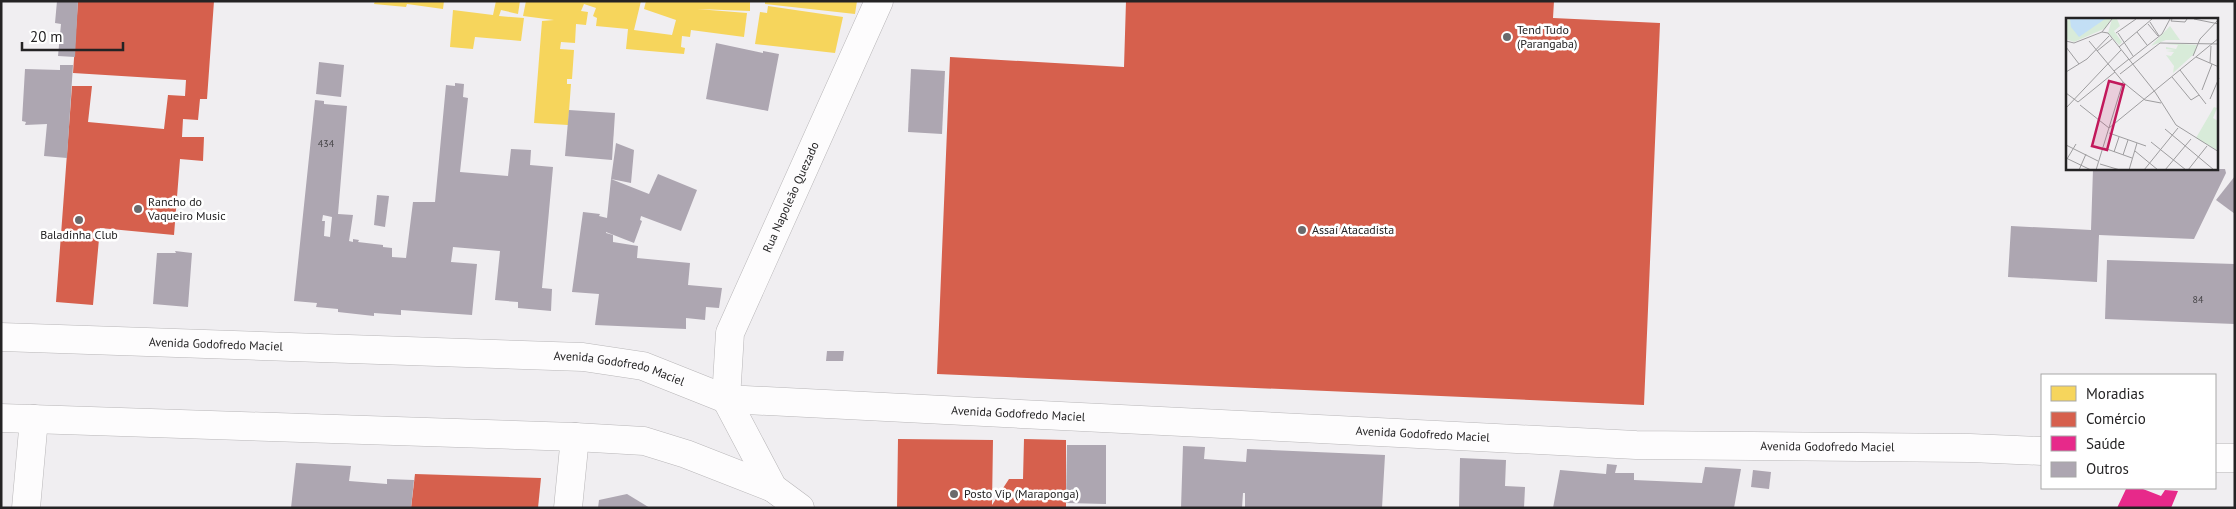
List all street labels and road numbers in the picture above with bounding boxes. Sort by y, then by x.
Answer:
street label: Rua Napoleão Quezado [759,139,822,255]
street label: Avenida Godofredo Maciel [149,334,284,354]
street label: Avenida Godofredo Maciel [553,348,687,389]
street label: Avenida Godofredo Maciel [951,402,1086,424]
street label: Avenida Godofredo Maciel [1355,423,1491,445]
street label: Avenida Godofredo Maciel [1760,438,1895,454]

